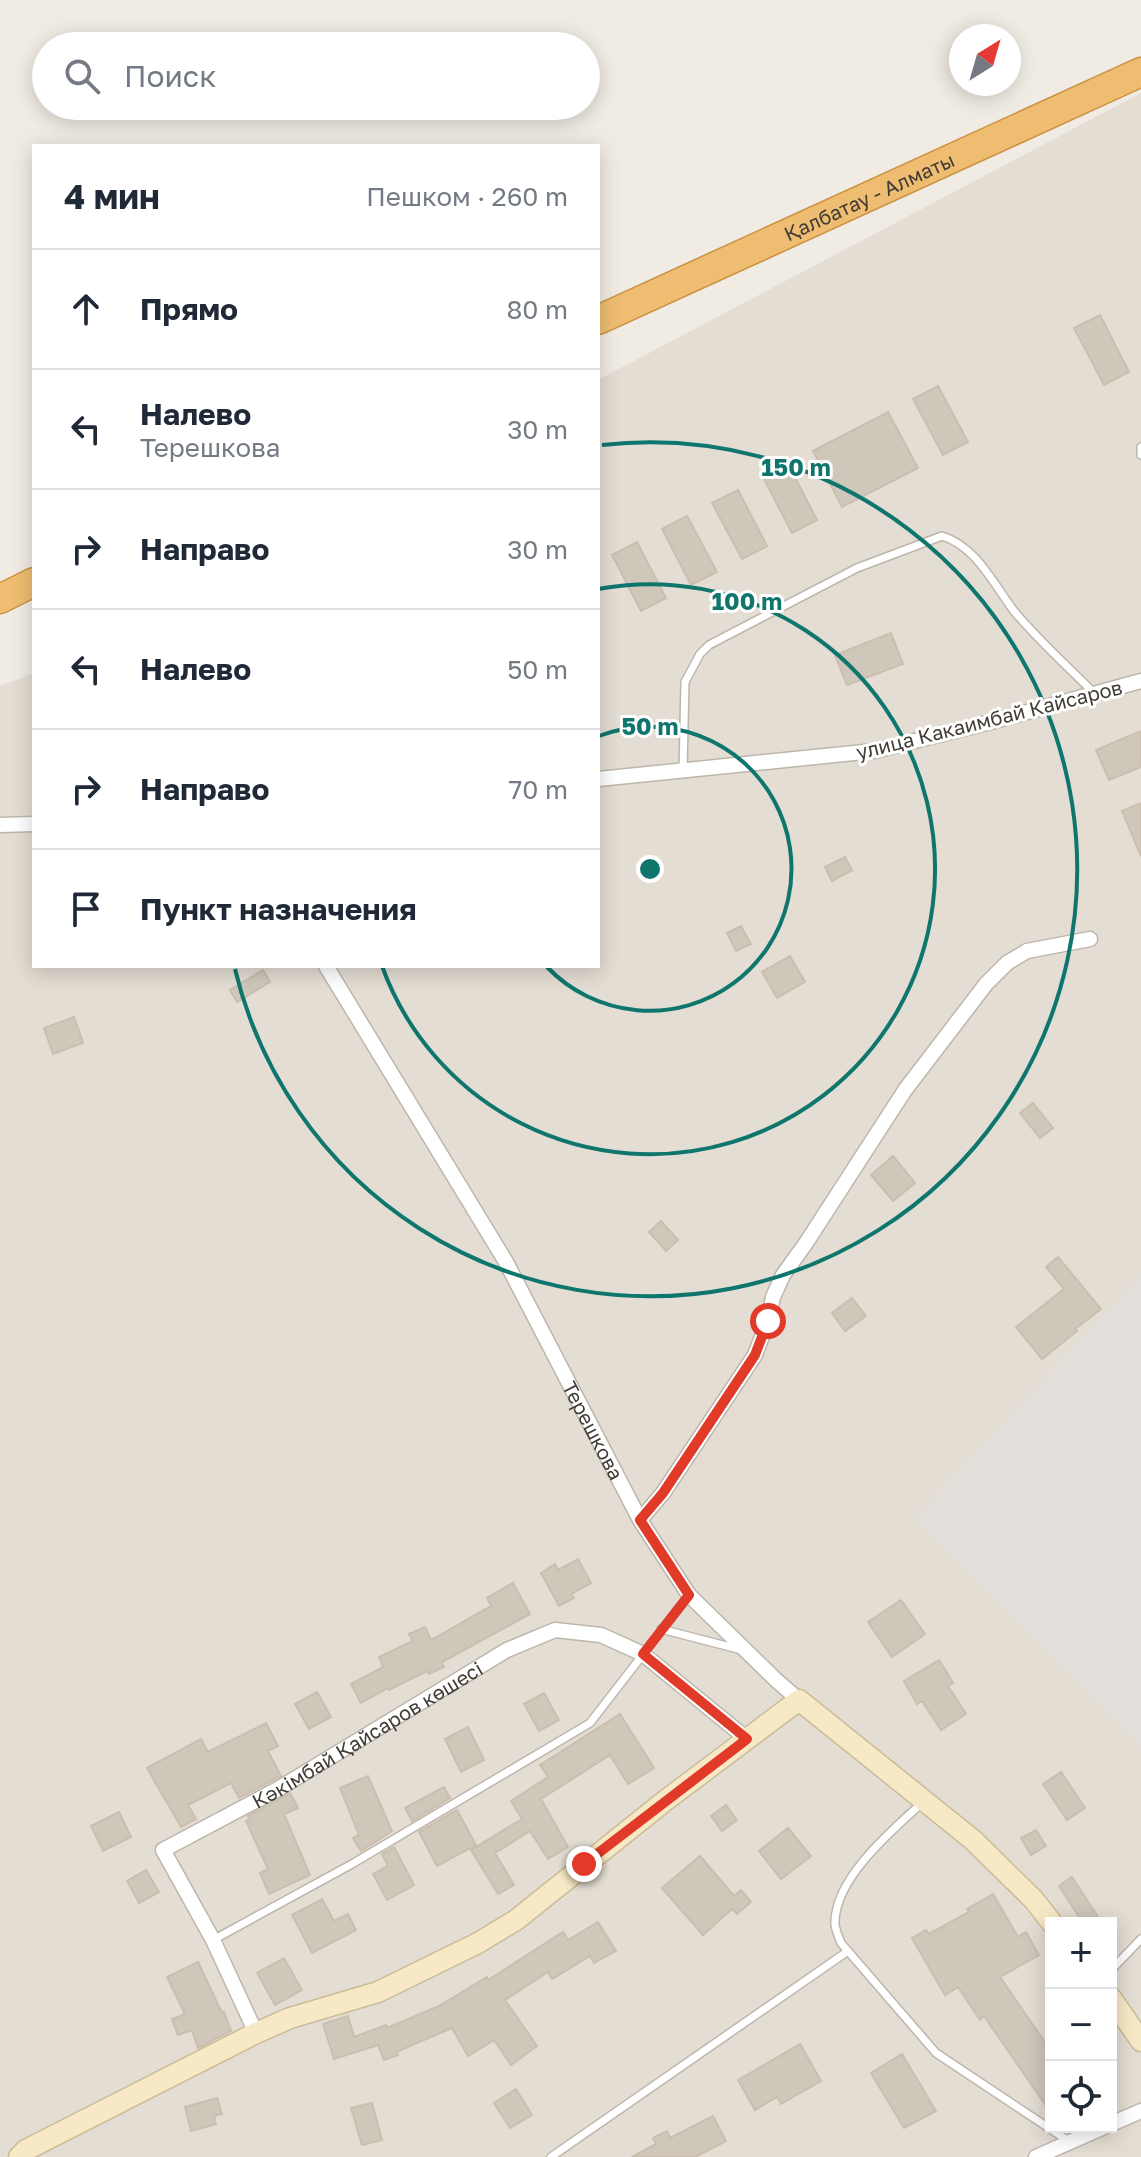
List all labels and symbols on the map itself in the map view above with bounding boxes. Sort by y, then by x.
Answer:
north arrow [949,24,1021,96]
street label: Қалбатау - Алматы [780,147,958,245]
text: 150 m [761,452,831,481]
text: 100 m [712,586,782,615]
street label: улица Какаимбай Кайсаров [853,674,1125,764]
text: 50 m [621,711,679,740]
centre of rings [636,855,664,883]
route start [750,1303,786,1339]
street label: Терешкова [558,1377,629,1484]
street label: Кәкімбай Қайсаров көшесі [248,1656,487,1813]
route end [566,1846,602,1882]

